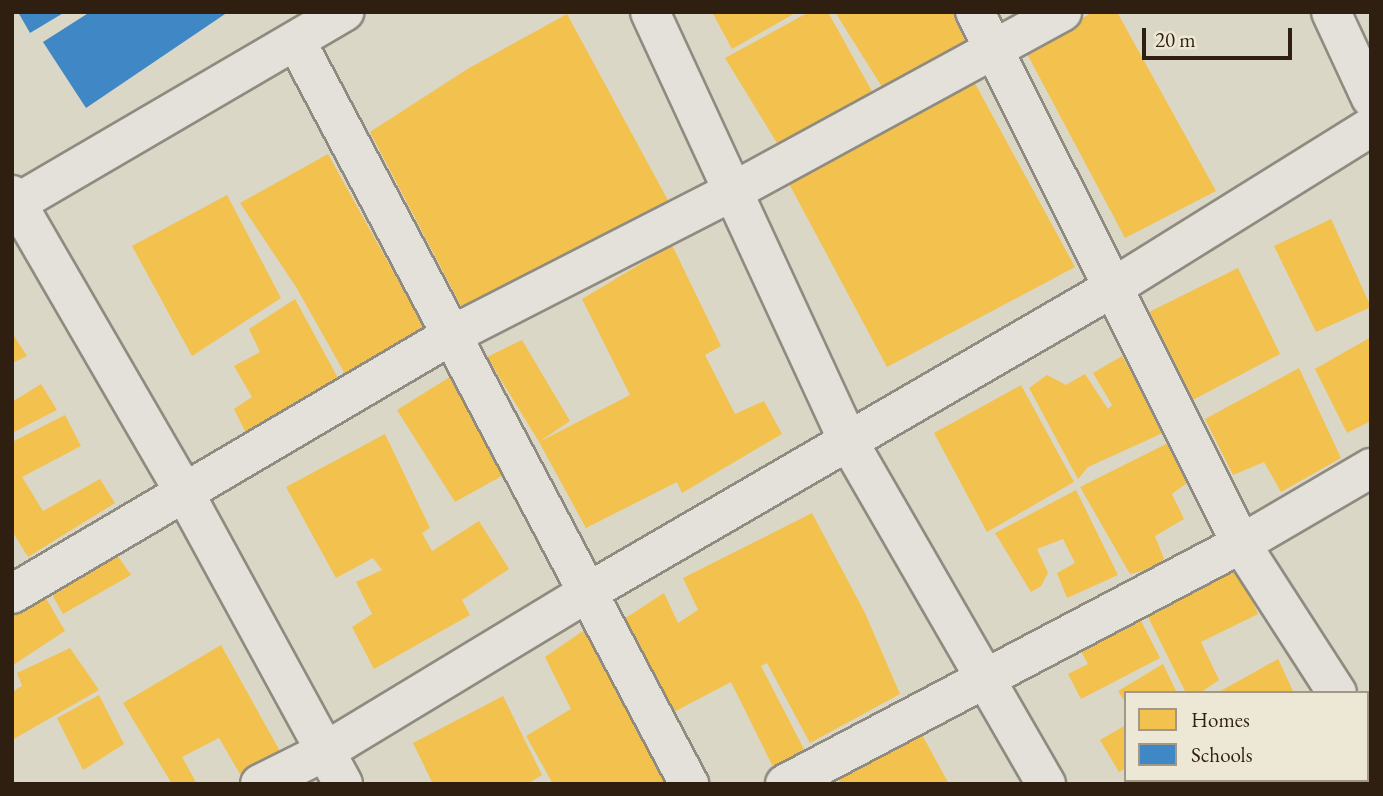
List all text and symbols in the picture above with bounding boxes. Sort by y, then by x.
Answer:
scale bar [1145,14,1296,58]
text: 20 m [1155,26,1196,53]
legend [1124,691,1369,782]
text: Homes [1191,706,1250,733]
text: Schools [1191,741,1252,768]

